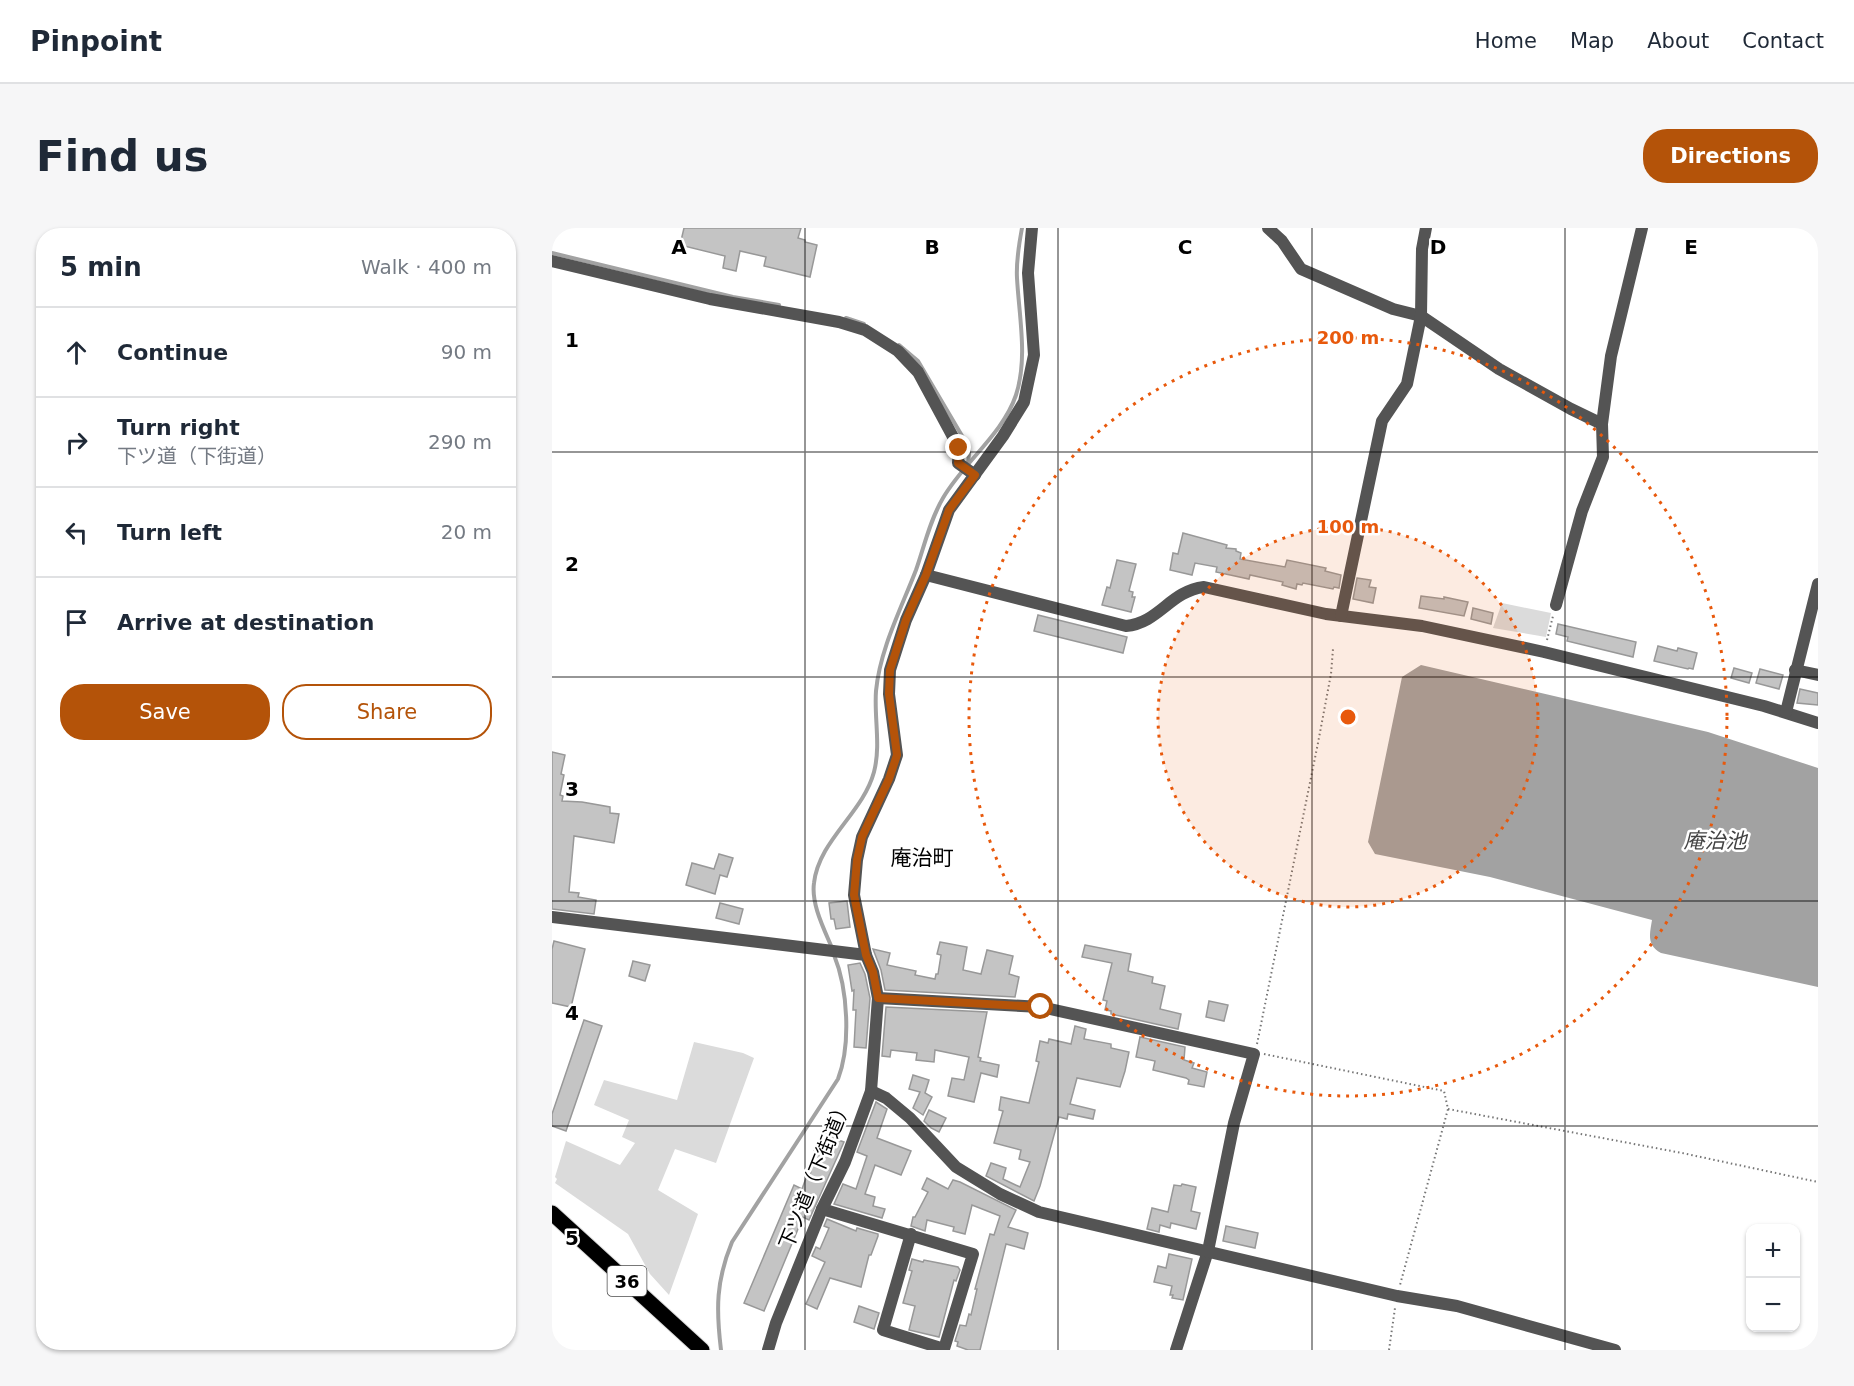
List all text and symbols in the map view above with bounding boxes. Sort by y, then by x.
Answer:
text: Pinpoint [30,25,162,58]
text: Home [1475,29,1537,53]
text: Map [1570,29,1614,53]
text: About [1647,29,1709,53]
text: Contact [1742,29,1824,53]
button: Directions [1643,129,1818,183]
text: Find us [36,132,209,181]
text: A [671,235,687,259]
text: B [924,235,940,259]
text: C [1178,235,1192,259]
text: D [1430,235,1446,259]
text: E [1684,235,1698,259]
text: 5 min [60,252,142,282]
text: Walk · 400 m [361,255,492,279]
text: 200 m [1317,327,1379,348]
text: 1 [565,328,579,352]
icon: ahead [60,336,93,369]
text: Continue [117,340,228,365]
text: 90 m [441,340,492,364]
text: Turn right [117,415,240,440]
icon: right [60,426,93,459]
text: 290 m [428,430,492,454]
route end [945,434,971,460]
text: 下ツ道（下街道） [117,444,277,468]
icon: left [60,516,93,549]
text: 100 m [1317,516,1379,537]
text: Turn left [117,520,222,545]
text: 20 m [441,520,492,544]
text: 2 [565,552,579,576]
icon: arrive [60,606,93,639]
text: Arrive at destination [117,610,374,635]
button: Save [60,684,270,740]
button: Share [282,684,492,740]
centre of rings [1338,707,1358,727]
text: 3 [565,777,579,801]
water label: 庵治池 [1684,829,1748,853]
district label: 庵治町 [891,846,954,870]
route start [1027,993,1053,1019]
text: 4 [565,1001,579,1025]
street label: 下ツ道（下街道） [774,1095,856,1253]
map controls [1746,1224,1800,1332]
button: + [1746,1224,1800,1278]
text: 5 [565,1226,579,1250]
road number: 36 [608,1266,646,1296]
button: − [1746,1278,1800,1332]

